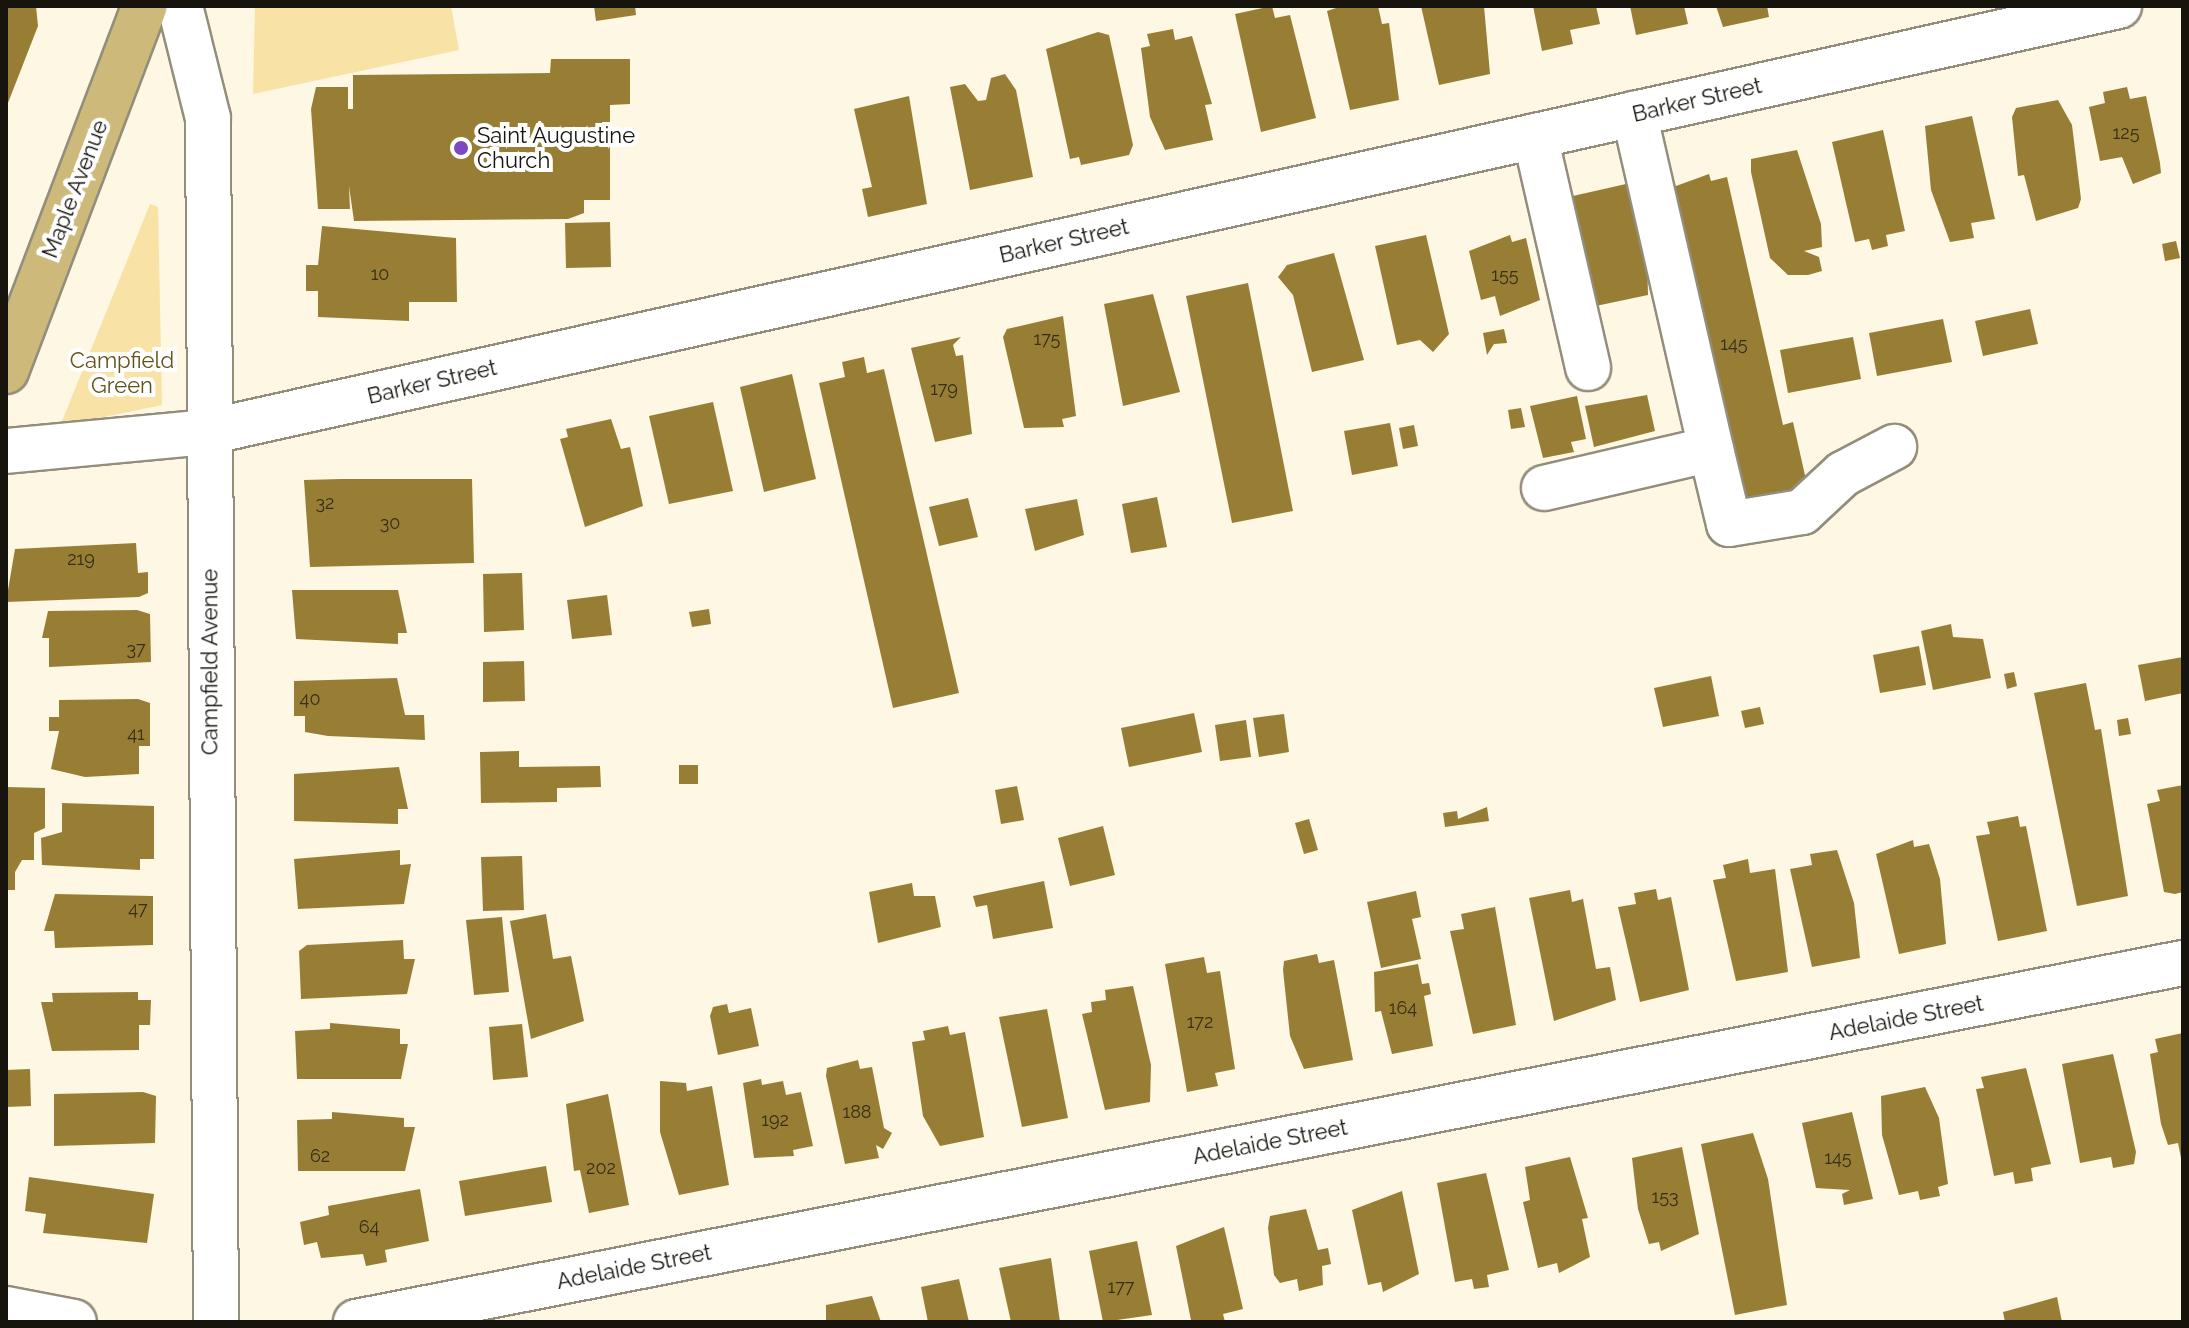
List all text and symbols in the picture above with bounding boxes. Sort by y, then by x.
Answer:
street label: Barker Street [1629,72,1765,128]
street label: Maple Avenue [36,116,114,262]
place label: Saint Augustine Church [477,122,636,174]
house number: 125 [2113,122,2139,144]
marker: Saint Augustine Church [452,139,470,157]
street label: Barker Street [996,213,1132,269]
house number: 10 [371,263,389,285]
house number: 155 [1491,264,1519,286]
house number: 175 [1034,328,1060,350]
house number: 145 [1720,333,1748,355]
park label: Campfield Green [70,347,174,398]
street label: Barker Street [364,354,500,410]
house number: 179 [930,378,958,400]
house number: 32 [316,492,334,514]
house number: 30 [380,512,400,534]
house number: 219 [67,548,95,570]
street label: Campfield Avenue [197,568,223,756]
house number: 37 [126,638,146,660]
house number: 40 [300,688,320,710]
house number: 41 [127,723,145,745]
house number: 47 [128,898,148,920]
street label: Adelaide Street [1826,990,1986,1046]
house number: 164 [1389,997,1417,1019]
house number: 172 [1187,1011,1213,1033]
house number: 188 [842,1101,872,1123]
house number: 192 [761,1109,789,1131]
street label: Adelaide Street [1190,1114,1350,1170]
house number: 62 [310,1145,330,1167]
house number: 145 [1824,1147,1852,1169]
house number: 202 [586,1157,616,1179]
house number: 153 [1651,1186,1679,1208]
house number: 64 [359,1216,379,1238]
street label: Adelaide Street [554,1239,714,1295]
house number: 177 [1108,1276,1134,1298]

